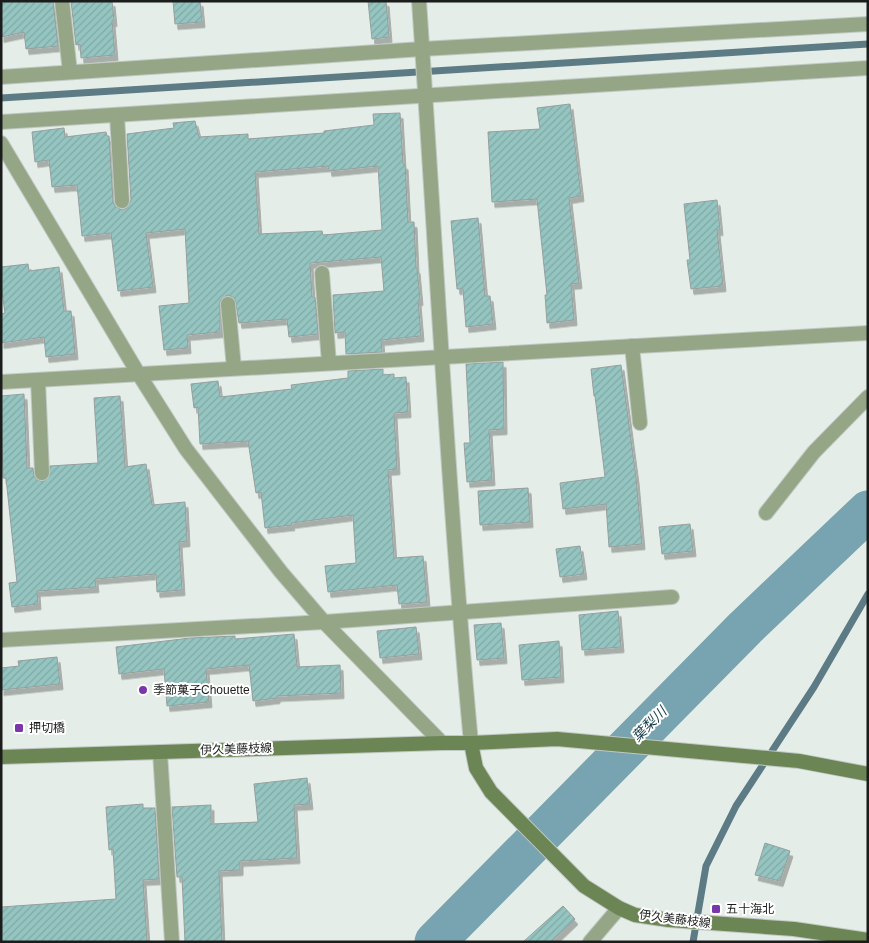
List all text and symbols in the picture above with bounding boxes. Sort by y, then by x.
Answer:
place label: 季節菓子Chouette [153,683,250,697]
marker: 季節菓子Chouette [137,684,149,696]
water label: 葉梨川 [628,702,671,745]
place label: 押切橋 [29,721,65,735]
marker: 押切橋 [13,722,25,734]
street label: 伊久美藤枝線 [200,741,272,757]
place label: 五十海北 [726,902,774,916]
marker: 五十海北 [710,903,722,915]
street label: 伊久美藤枝線 [638,908,712,930]

